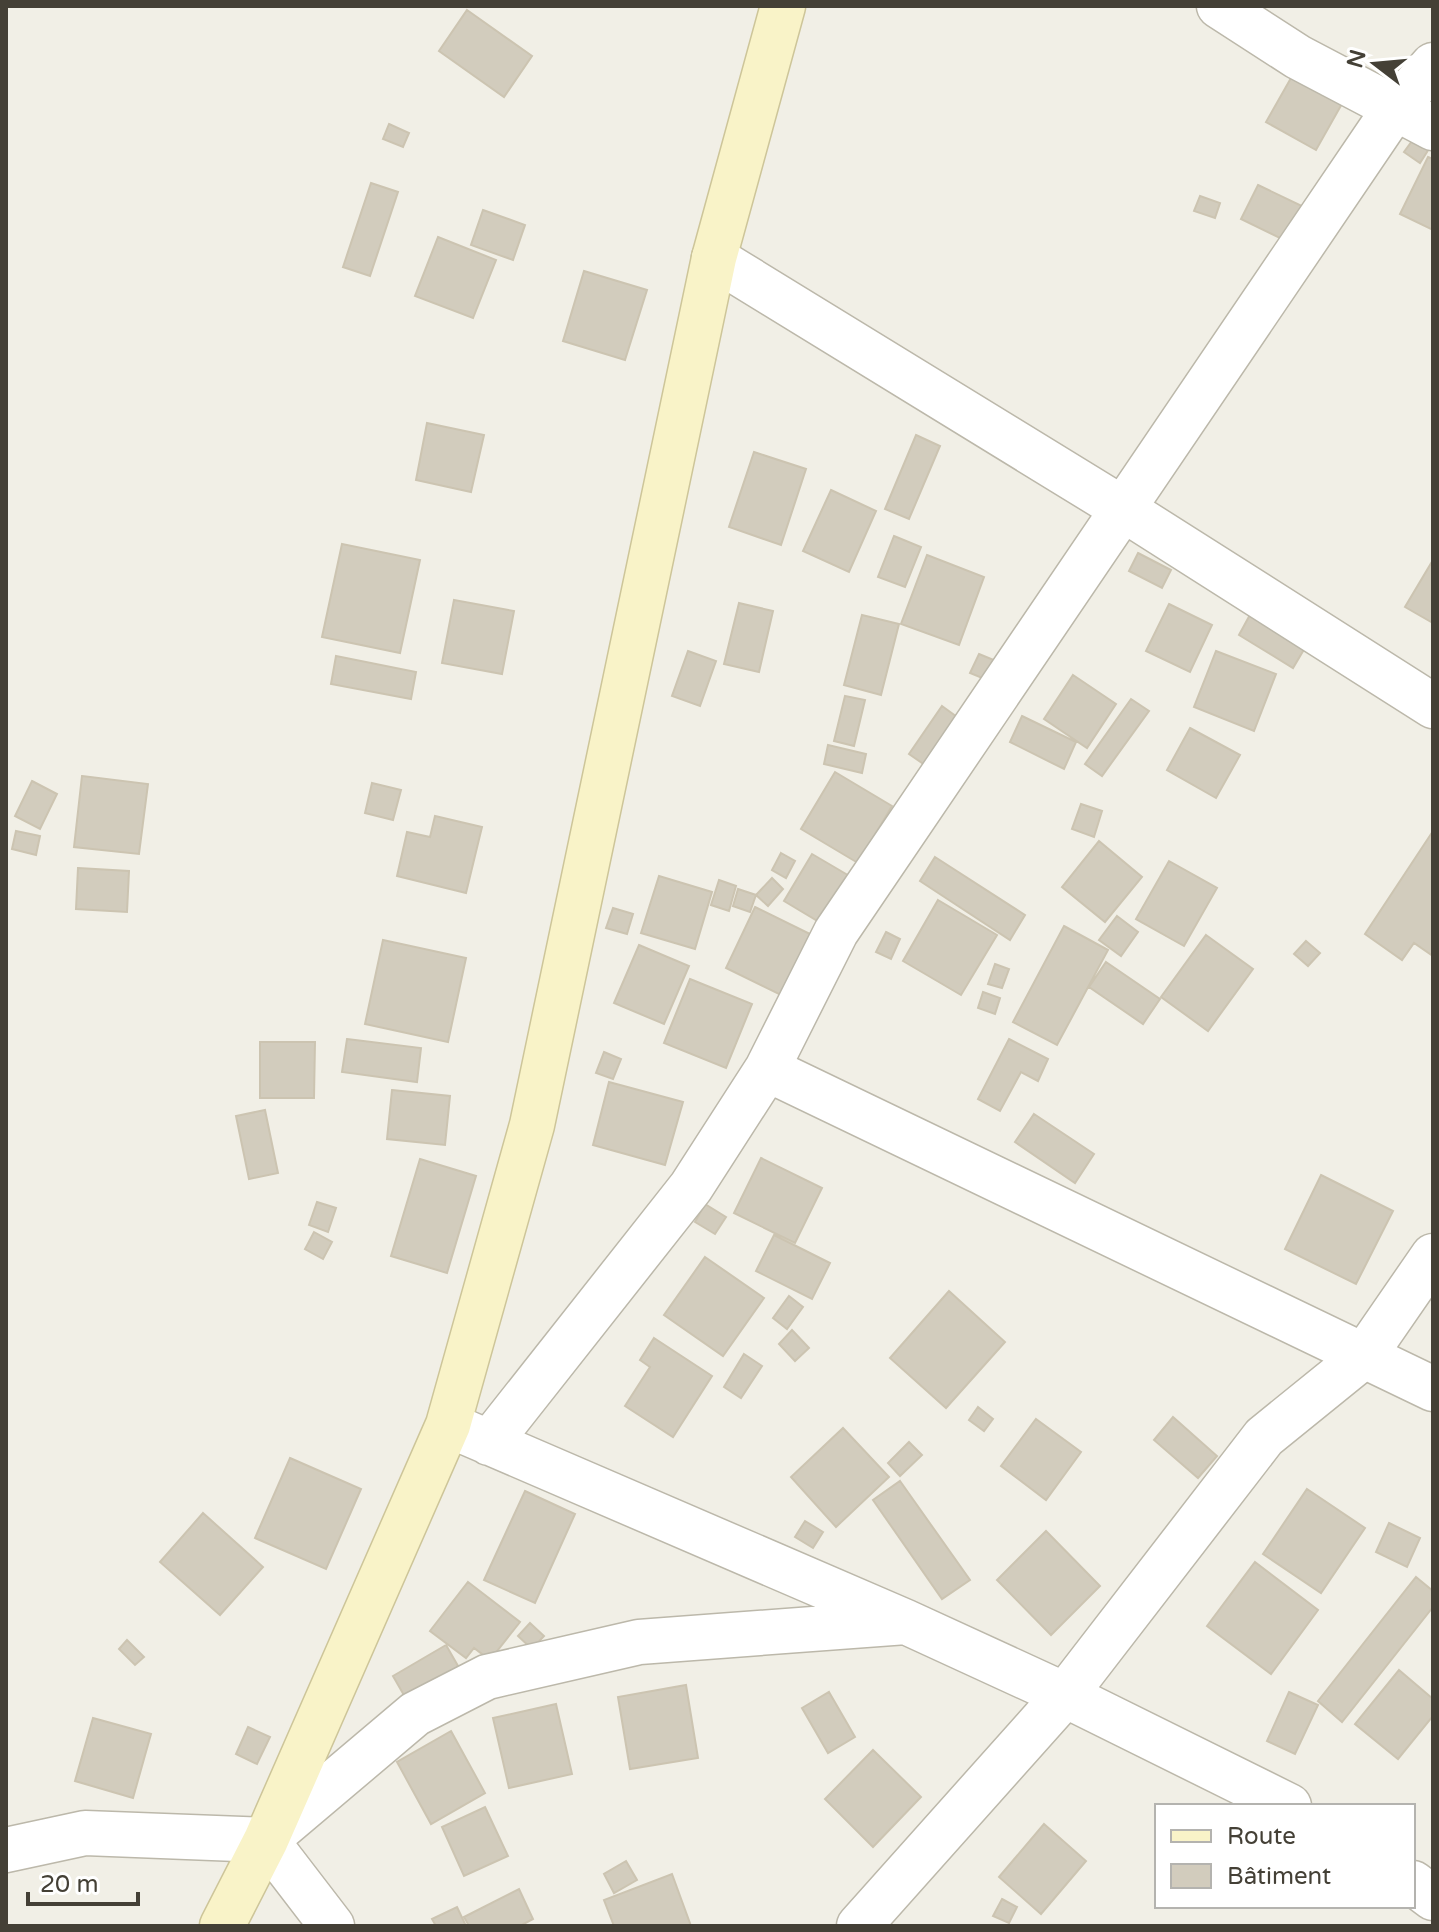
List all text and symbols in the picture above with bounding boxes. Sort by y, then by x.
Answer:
north arrow [1335,24,1415,104]
text: N [1342,47,1372,71]
legend [1155,1804,1415,1908]
text: Route [1227,1822,1296,1851]
scale bar [28,1856,138,1906]
text: Bâtiment [1227,1862,1331,1891]
text: 20 m [40,1870,98,1899]

